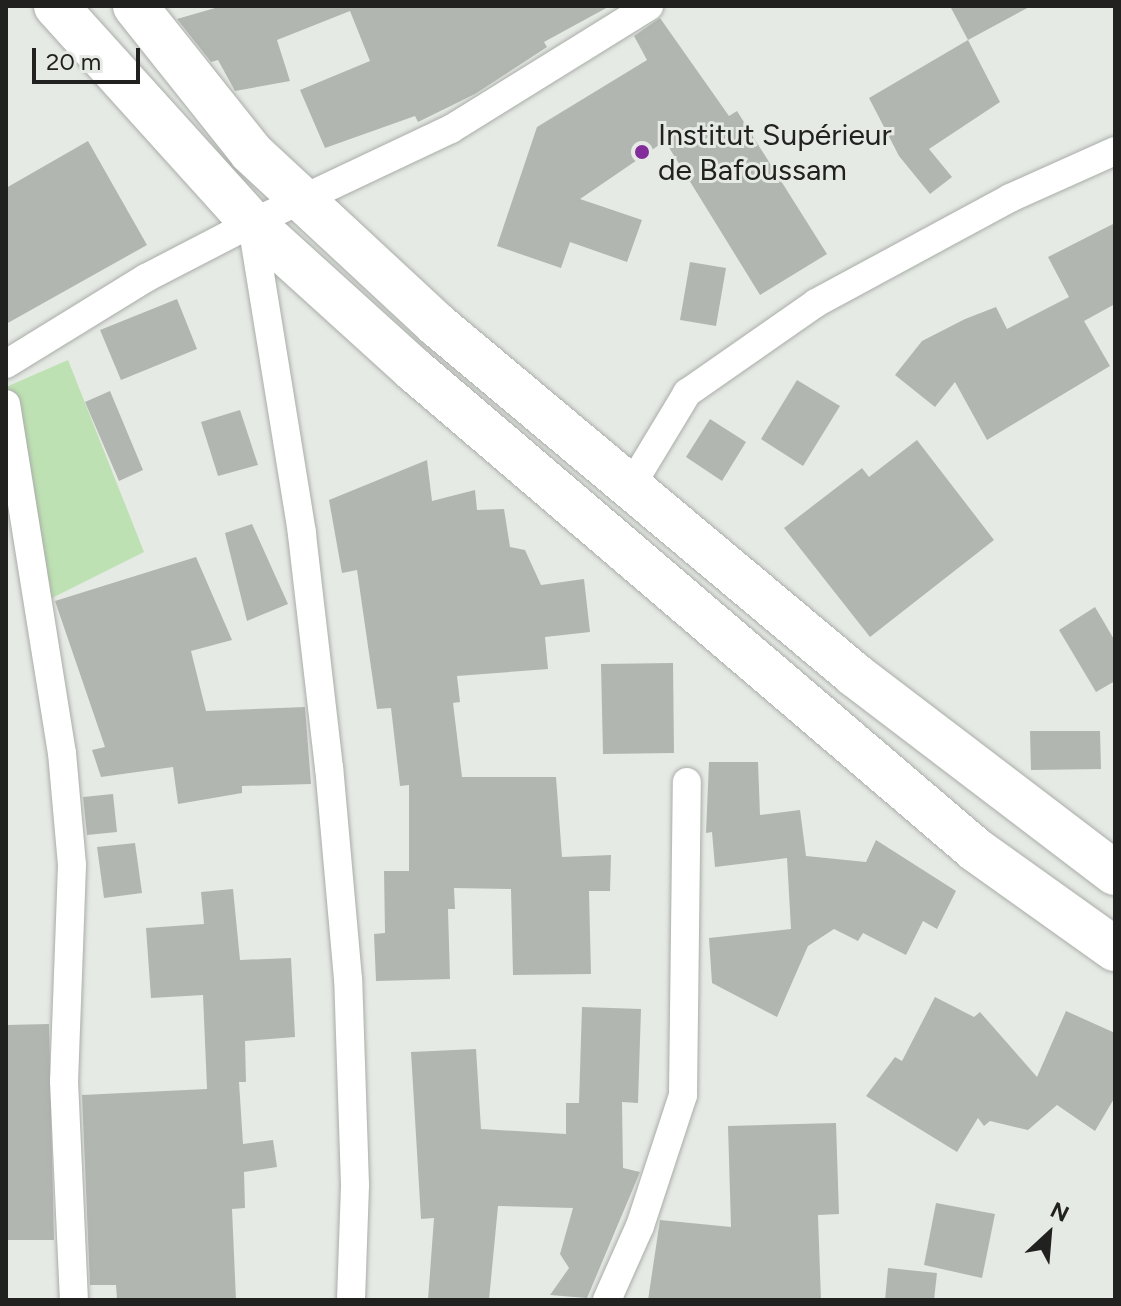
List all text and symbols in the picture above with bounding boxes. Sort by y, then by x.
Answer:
scale bar [36,32,144,82]
text: 20 m [46,47,101,76]
place label: Institut Supérieur de Bafoussam [658,117,892,188]
marker: Institut Supérieur de Bafoussam [633,143,651,161]
north arrow [1009,1194,1089,1274]
text: N [1046,1196,1073,1228]

